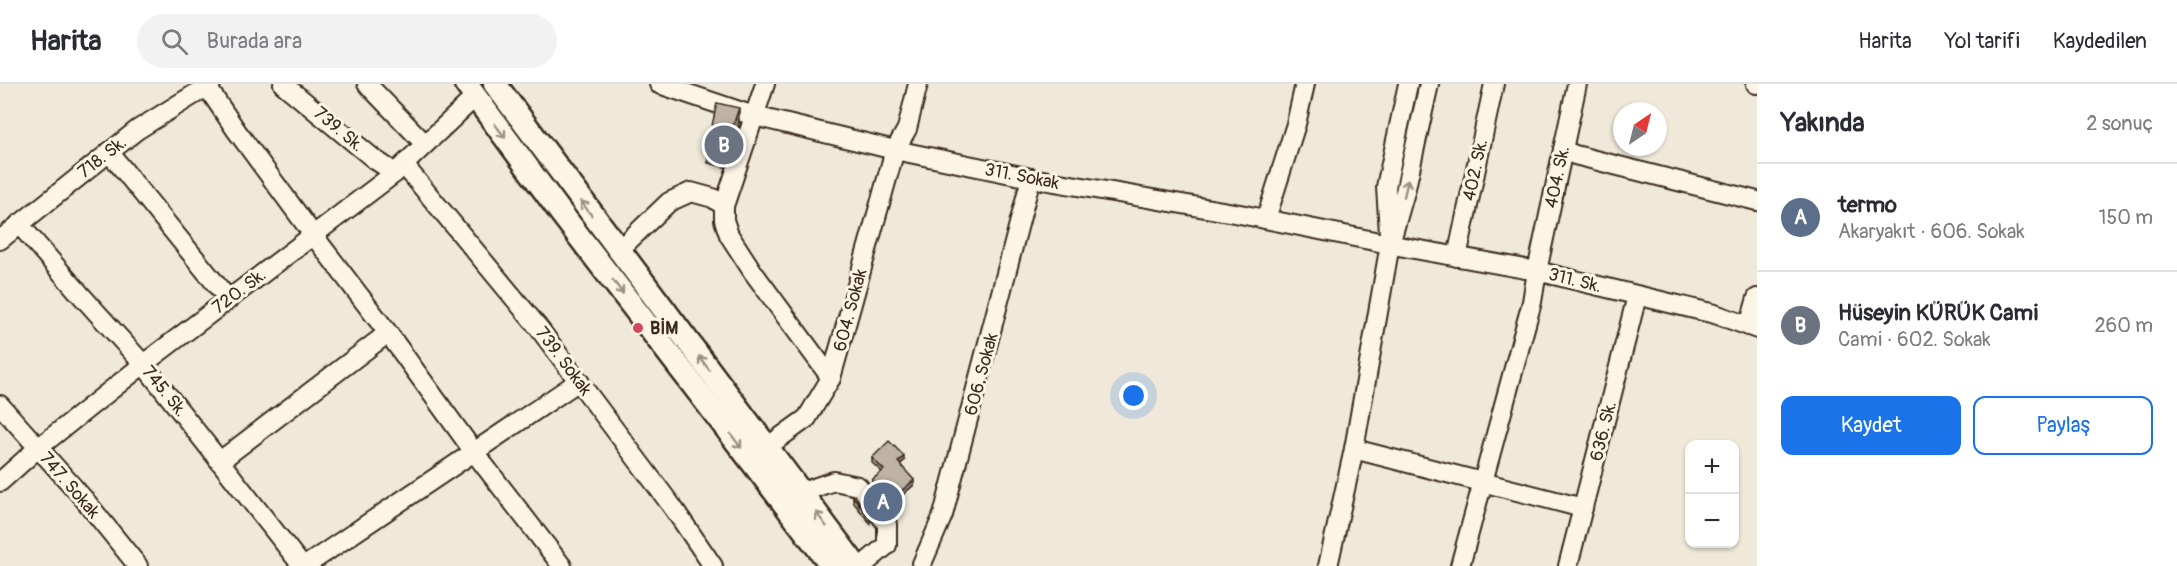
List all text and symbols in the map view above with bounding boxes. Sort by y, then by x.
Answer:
search box [137,14,557,68]
text: Harita [30,24,101,59]
icon: search [158,25,191,58]
text: Burada ara [206,27,302,55]
text: Harita [1858,28,1912,55]
text: Yol tarifi [1945,28,2020,55]
text: Kaydedilen [2053,28,2147,55]
street label: 739. Sk. [309,102,369,157]
north arrow [1613,102,1667,156]
text: Yakında [1781,107,1865,139]
text: 2 sonuç [2086,111,2153,136]
pin: B [704,122,744,168]
one-way arrow [494,123,507,139]
street label: 718. Sk. [73,131,131,184]
street label: 402. Sk. [1458,137,1493,203]
street label: 404. Sk. [1540,144,1575,210]
street label: 311. Sokak [983,158,1062,195]
one-way arrow [1401,178,1413,197]
text: termo [1838,191,1897,219]
one-way arrow [580,200,593,216]
text: A [1794,205,1807,230]
text: 150 m [2099,205,2153,230]
text: Akaryakıt · 606. Sokak [1838,219,2025,244]
street label: 311. Sk. [1546,263,1604,298]
street label: 720. Sk. [208,264,271,319]
street label: 604. Sokak [828,266,873,354]
one-way arrow [611,278,624,294]
text: Hüseyin KÜRÜK Cami [1838,299,2038,327]
text: B [1795,313,1806,338]
text: 260 m [2094,313,2153,338]
place label: BİM [650,317,678,340]
marker: BİM [631,321,645,335]
street label: 739. Sokak [530,322,597,401]
text: Cami · 602. Sokak [1838,327,1991,352]
street label: 606. Sokak [959,330,1004,418]
one-way arrow [697,356,710,372]
street label: 745. Sk. [137,361,192,422]
your location [1119,381,1148,410]
button: Kaydet [1781,396,1961,455]
button: Paylaş [1973,396,2153,455]
street label: 636. Sk. [1585,399,1622,463]
one-way arrow [730,433,743,449]
map controls [1685,440,1739,548]
button: + [1685,440,1739,494]
street label: 747. Sokak [34,447,105,524]
pin: A [864,480,902,524]
button: − [1685,494,1739,548]
one-way arrow [815,511,828,527]

